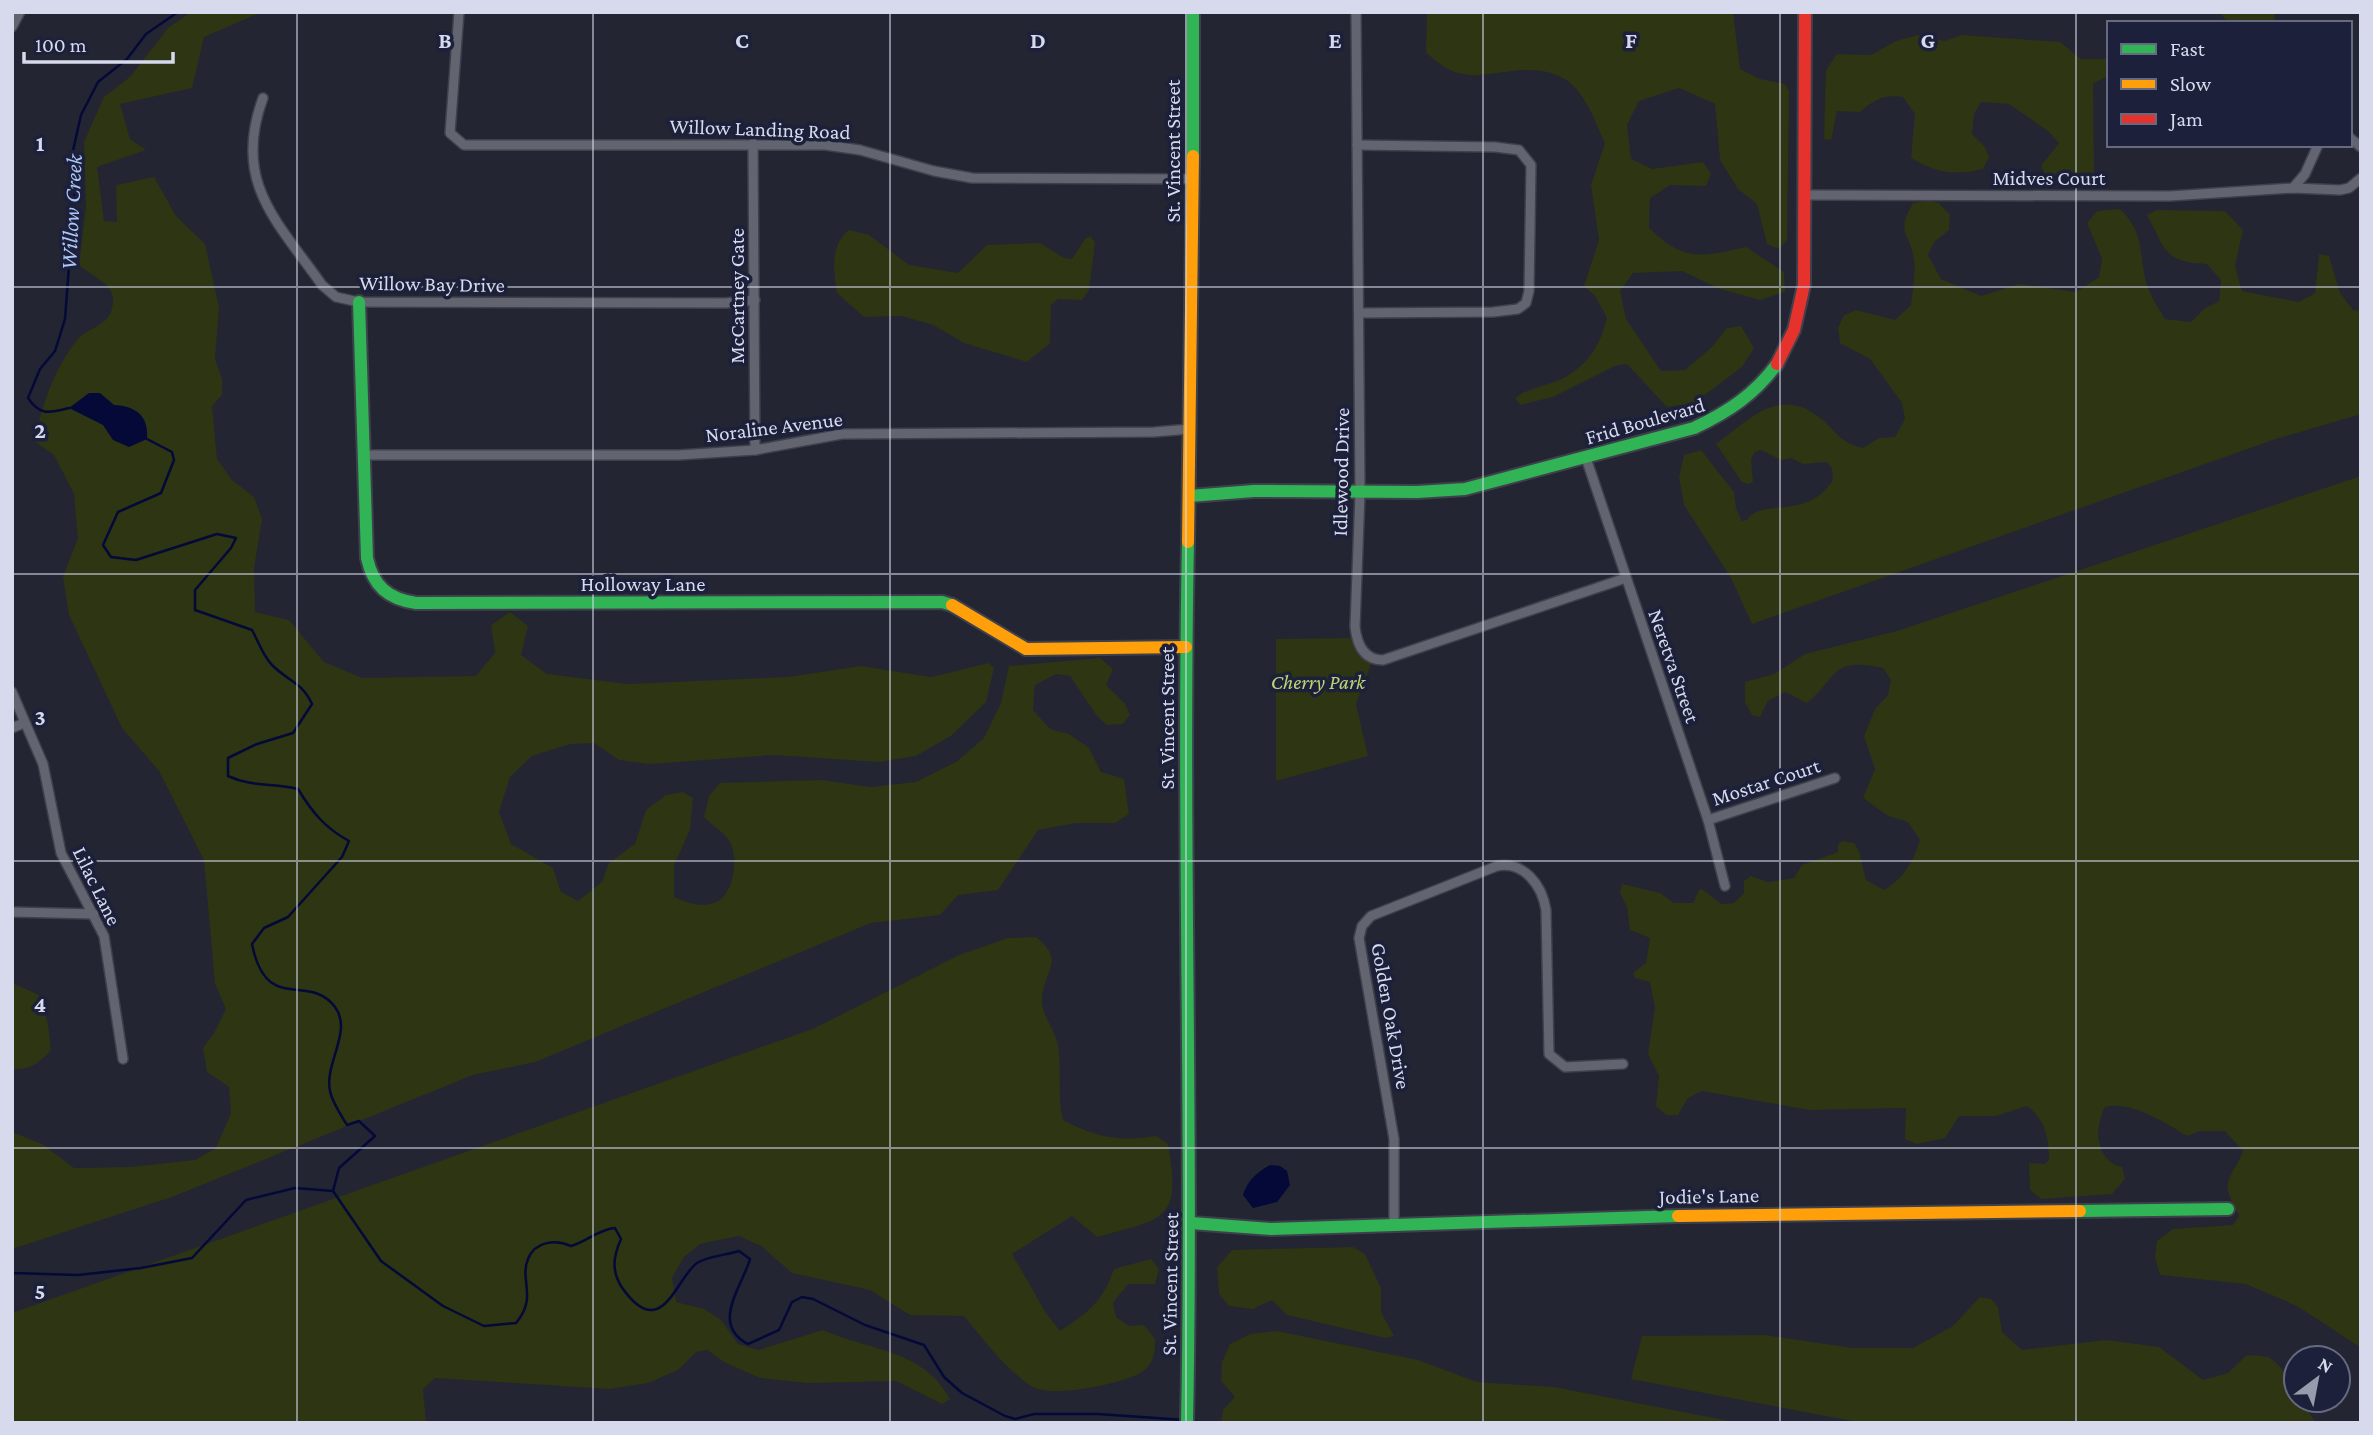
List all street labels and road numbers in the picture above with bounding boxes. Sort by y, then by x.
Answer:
street label: St. Vincent Street [1161,78,1185,223]
street label: Willow Landing Road [669,114,851,144]
street label: Midves Court [1992,166,2107,190]
street label: McCartney Gate [725,228,749,364]
street label: Willow Bay Drive [359,271,505,297]
street label: Frid Boulevard [1582,392,1708,450]
street label: Noraline Avenue [704,407,844,447]
street label: Idlewood Drive [1328,407,1354,537]
street label: Holloway Lane [581,572,705,596]
street label: Neretva Street [1643,606,1705,727]
street label: St. Vincent Street [1155,645,1179,790]
street label: Mostar Court [1709,753,1824,811]
street label: Lilac Lane [68,843,126,929]
street label: Golden Oak Drive [1366,941,1416,1091]
street label: Jodie's Lane [1657,1183,1759,1209]
street label: St. Vincent Street [1157,1211,1183,1356]

